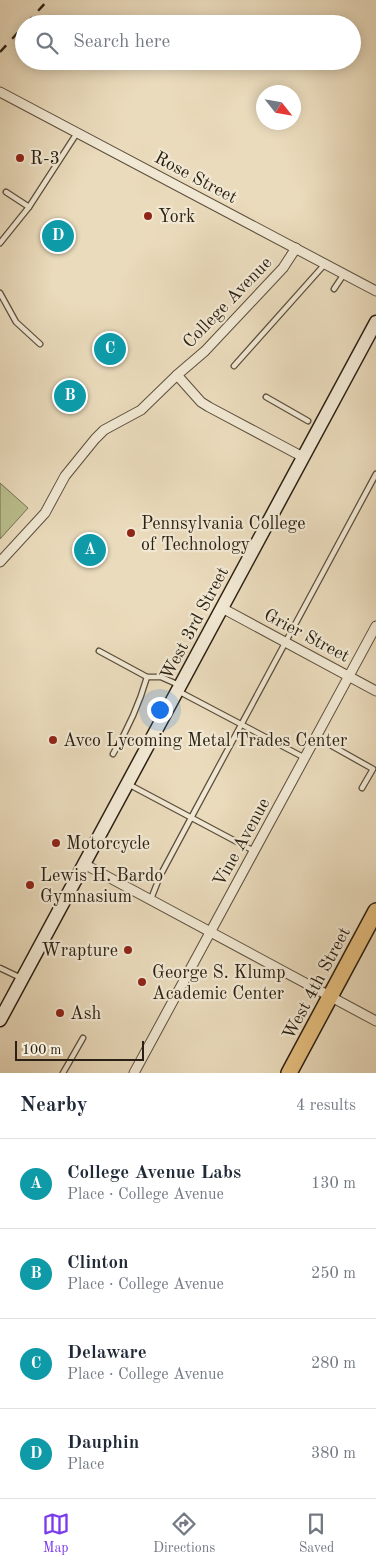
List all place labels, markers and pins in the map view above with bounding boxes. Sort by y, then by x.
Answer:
place label: R-3 [30,150,60,168]
marker: R-3 [14,152,26,164]
place label: York [158,208,195,226]
marker: York [142,210,154,222]
pin: D [42,217,74,255]
pin: C [94,330,126,368]
pin: B [54,377,86,415]
place label: Pennsylvania College of Technology [141,515,306,554]
marker: Pennsylvania College of Technology [125,527,137,539]
pin: A [74,531,106,569]
place label: Avco Lycoming Metal Trades Center [63,732,348,750]
marker: Avco Lycoming Metal Trades Center [47,734,59,746]
place label: Motorcycle [66,835,150,853]
marker: Motorcycle [50,837,62,849]
place label: Lewis H. Bardo Gymnasium [40,867,163,906]
marker: Lewis H. Bardo Gymnasium [24,879,36,891]
place label: Wrapture [42,942,118,960]
marker: Wrapture [122,944,134,956]
place label: George S. Klump Academic Center [152,964,286,1003]
marker: George S. Klump Academic Center [136,976,148,988]
place label: Ash [70,1005,102,1023]
marker: Ash [54,1007,66,1019]

